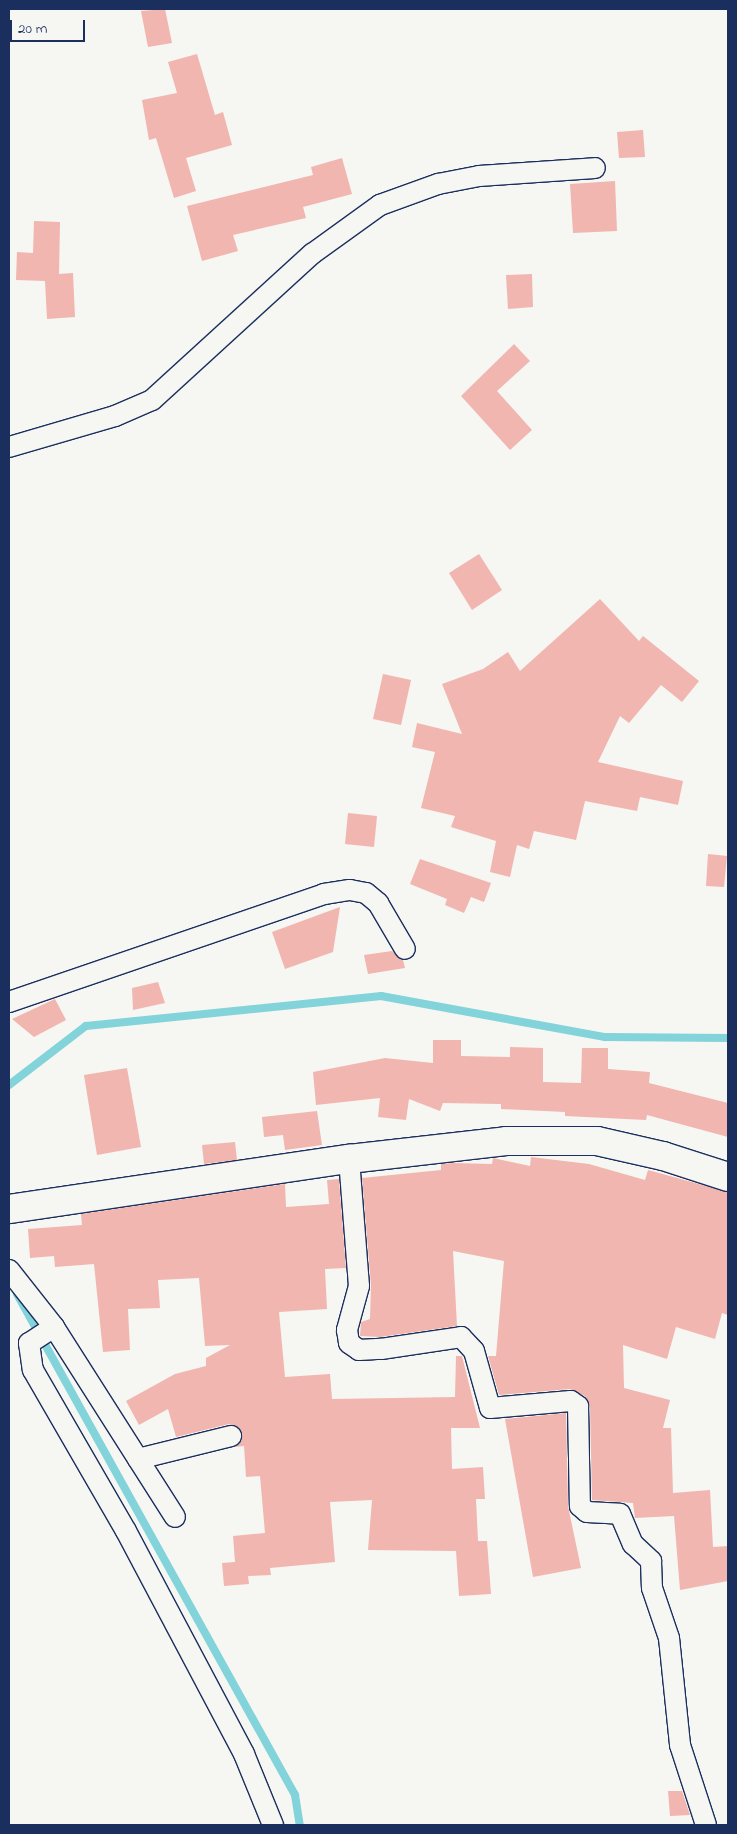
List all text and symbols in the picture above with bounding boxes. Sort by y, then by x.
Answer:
scale bar [12,10,88,42]
text: 20 m [18,18,47,40]

